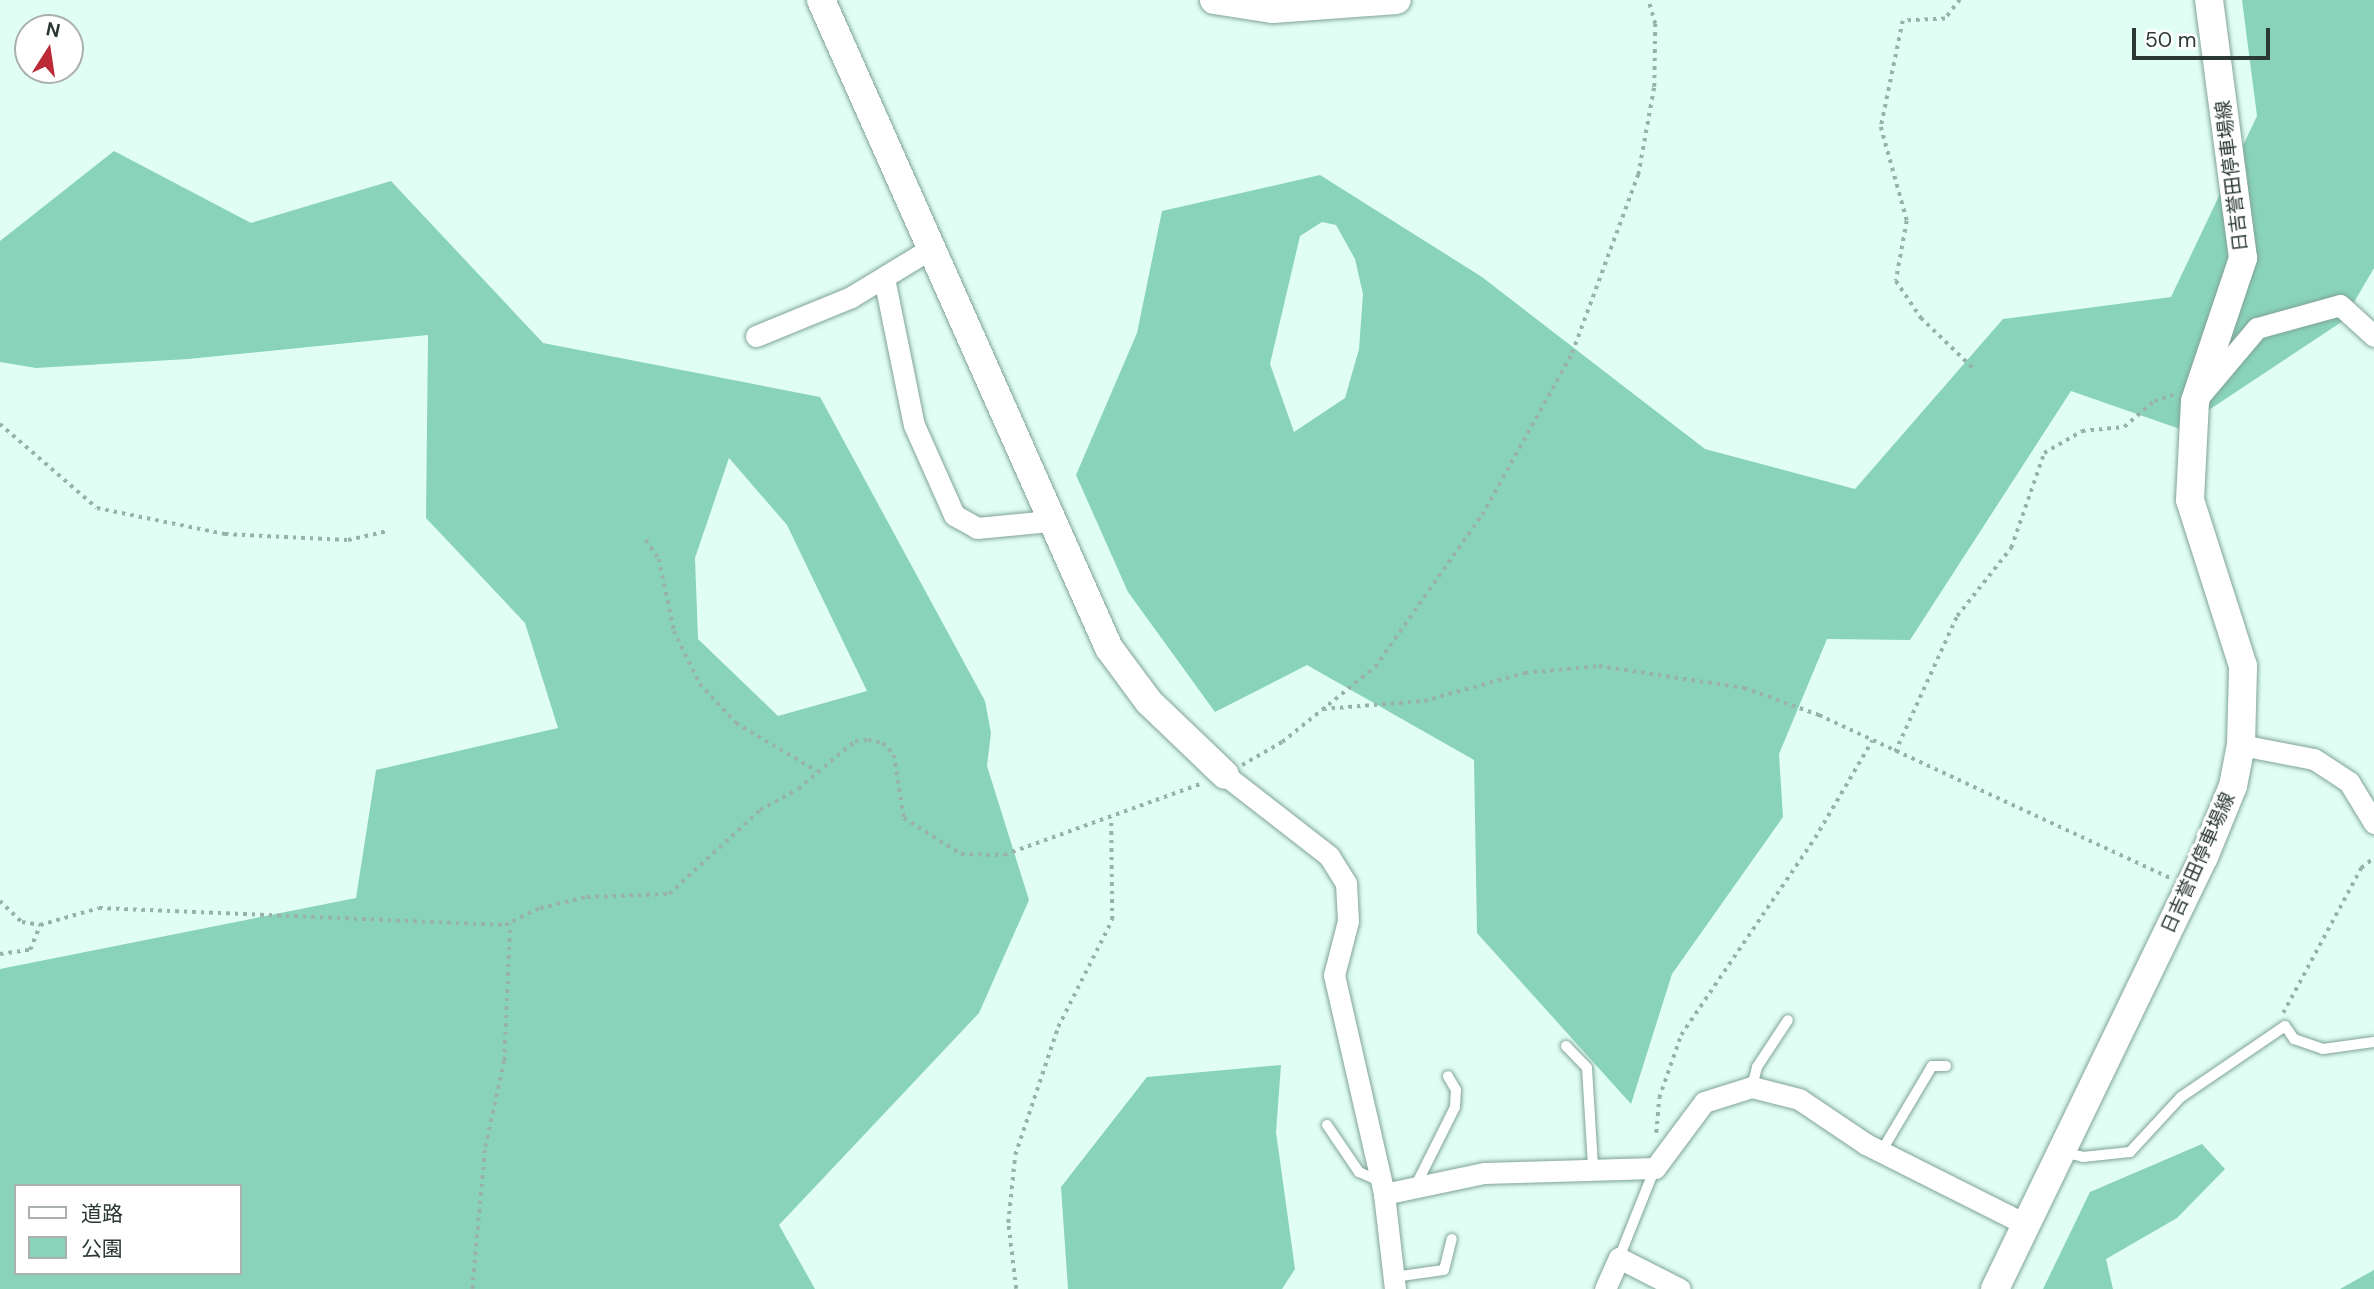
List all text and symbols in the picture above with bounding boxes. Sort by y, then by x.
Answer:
north arrow [14,14,84,84]
scale bar [2136,14,2274,58]
text: N [44,16,62,44]
text: 50 m [2145,26,2196,54]
street label: 日吉誉田停車場線 [2211,99,2253,253]
street label: 日吉誉田停車場線 [2157,789,2239,937]
legend [14,1184,242,1275]
text: 道路 [81,1200,123,1228]
text: 公園 [81,1235,123,1263]

